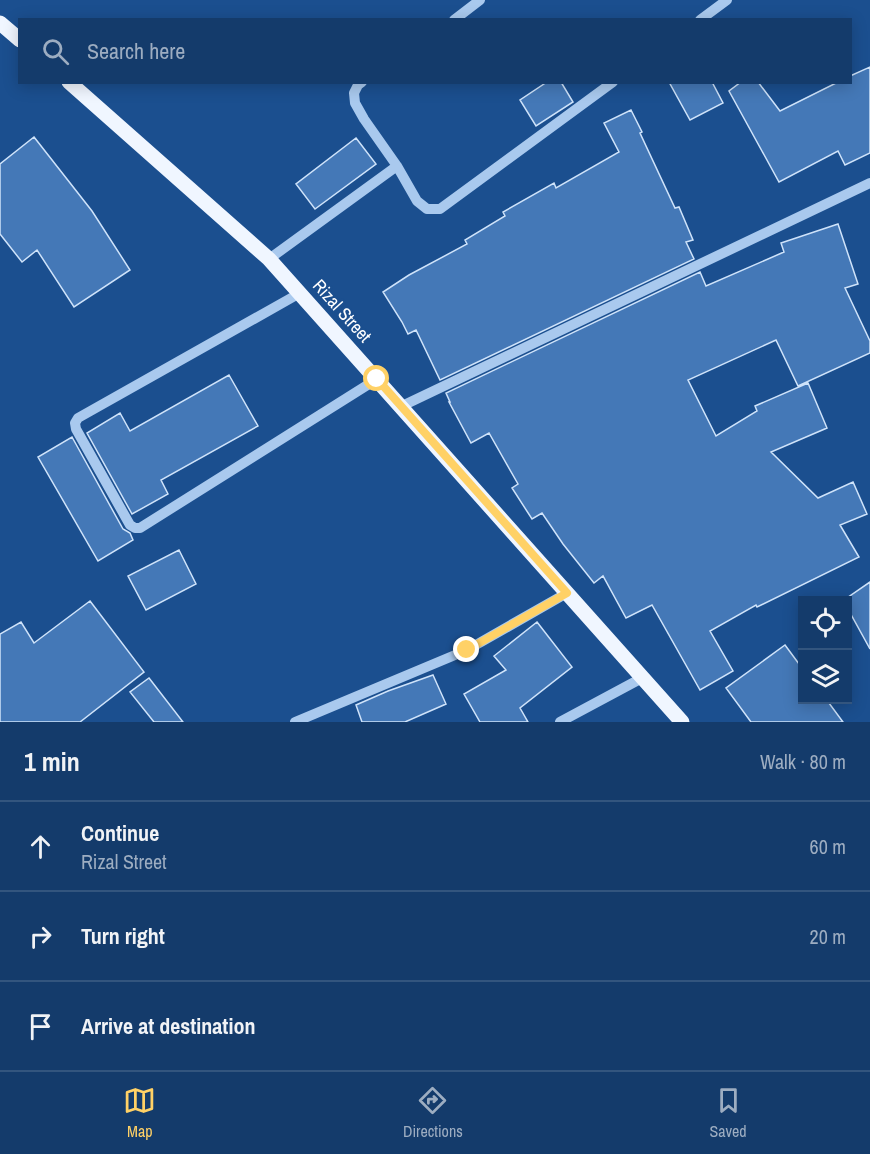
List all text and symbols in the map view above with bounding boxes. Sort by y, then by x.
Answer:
search box [18,18,852,84]
icon: search [39,35,72,68]
text: Search here [87,36,185,66]
street label: Rizal Street [307,274,377,348]
route start [363,365,389,391]
map controls [798,596,852,704]
button: locate [798,596,852,650]
route end [453,636,479,662]
button: layers [798,650,852,704]
text: 1 min [24,744,80,779]
text: Walk · 80 m [760,748,846,775]
text: Continue [81,818,159,848]
icon: ahead [24,830,57,863]
text: 60 m [810,833,846,860]
text: Rizal Street [81,848,167,875]
icon: right [24,920,57,953]
text: Turn right [81,921,165,951]
text: 20 m [810,923,846,950]
icon: arrive [24,1010,57,1043]
text: Arrive at destination [81,1011,255,1041]
tab: Map [123,1084,156,1142]
tab: Directions [403,1084,463,1142]
tab: Saved [709,1084,747,1142]

